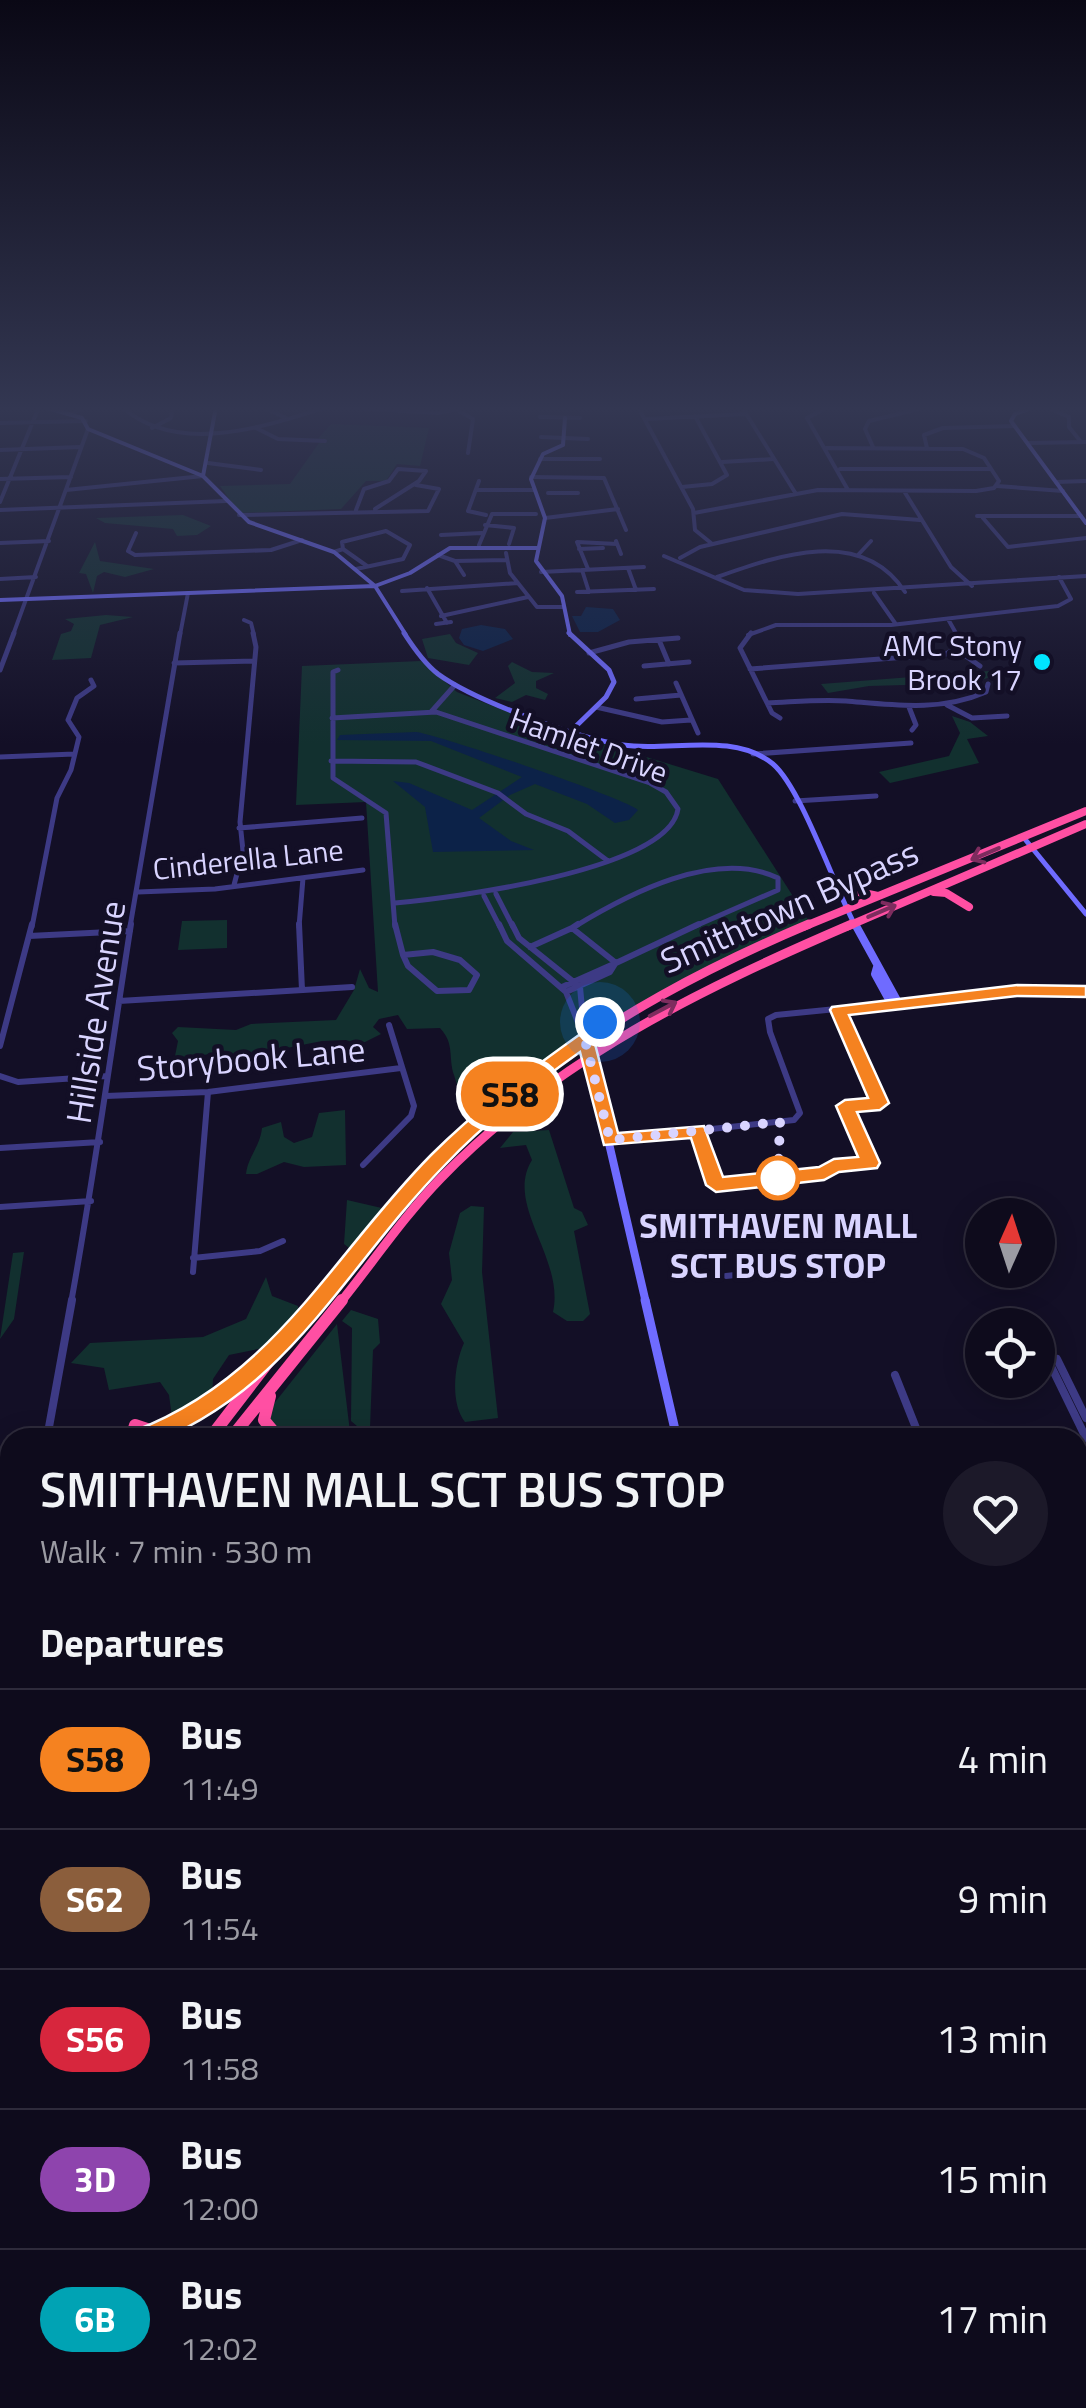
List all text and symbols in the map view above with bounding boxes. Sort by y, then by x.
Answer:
place label: AMC Stony Brook 17 [883,622,1022,702]
marker: AMC Stony Brook 17 [1031,651,1053,673]
street label: Hamlet Drive [504,695,674,795]
street label: Smithtown Bypass [651,825,927,987]
street label: Cinderella Lane [150,826,346,892]
one-way arrow [970,846,1001,864]
street label: Hillside Avenue [51,897,139,1127]
one-way arrow [867,901,897,919]
your location [575,997,625,1047]
one-way arrow [648,999,678,1018]
street label: Storybook Lane [135,1021,367,1095]
line badge: S58 [452,1062,568,1126]
text: S58 [481,1067,539,1121]
marker: SMITHAVEN MALL SCT BUS STOP [757,1157,799,1199]
place label: SMITHAVEN MALL SCT BUS STOP [639,1198,917,1292]
north arrow [965,1198,1055,1288]
map controls [965,1198,1055,1398]
button: locate [965,1308,1055,1398]
text: SMITHAVEN MALL SCT BUS STOP [40,1453,725,1526]
button: heart [943,1461,1048,1566]
text: Walk · 7 min · 530 m [40,1527,312,1575]
text: Departures [40,1614,224,1672]
text: Bus [180,1706,242,1764]
text: 4 min [958,1730,1048,1788]
text: S58 [66,1732,124,1786]
text: 11:49 [180,1764,259,1812]
text: Bus [180,1846,242,1904]
text: 9 min [958,1870,1048,1928]
text: S62 [66,1872,124,1926]
text: 11:54 [180,1904,259,1952]
text: Bus [180,1986,242,2044]
text: 13 min [937,2010,1048,2068]
text: S56 [66,2012,124,2066]
text: 11:58 [180,2044,259,2092]
text: Bus [180,2126,242,2184]
text: 15 min [937,2150,1048,2208]
text: 3D [74,2152,116,2206]
text: 12:00 [180,2184,259,2232]
text: Bus [180,2266,242,2324]
text: 17 min [937,2290,1048,2348]
text: 6B [75,2292,115,2346]
text: 12:02 [180,2324,259,2372]

